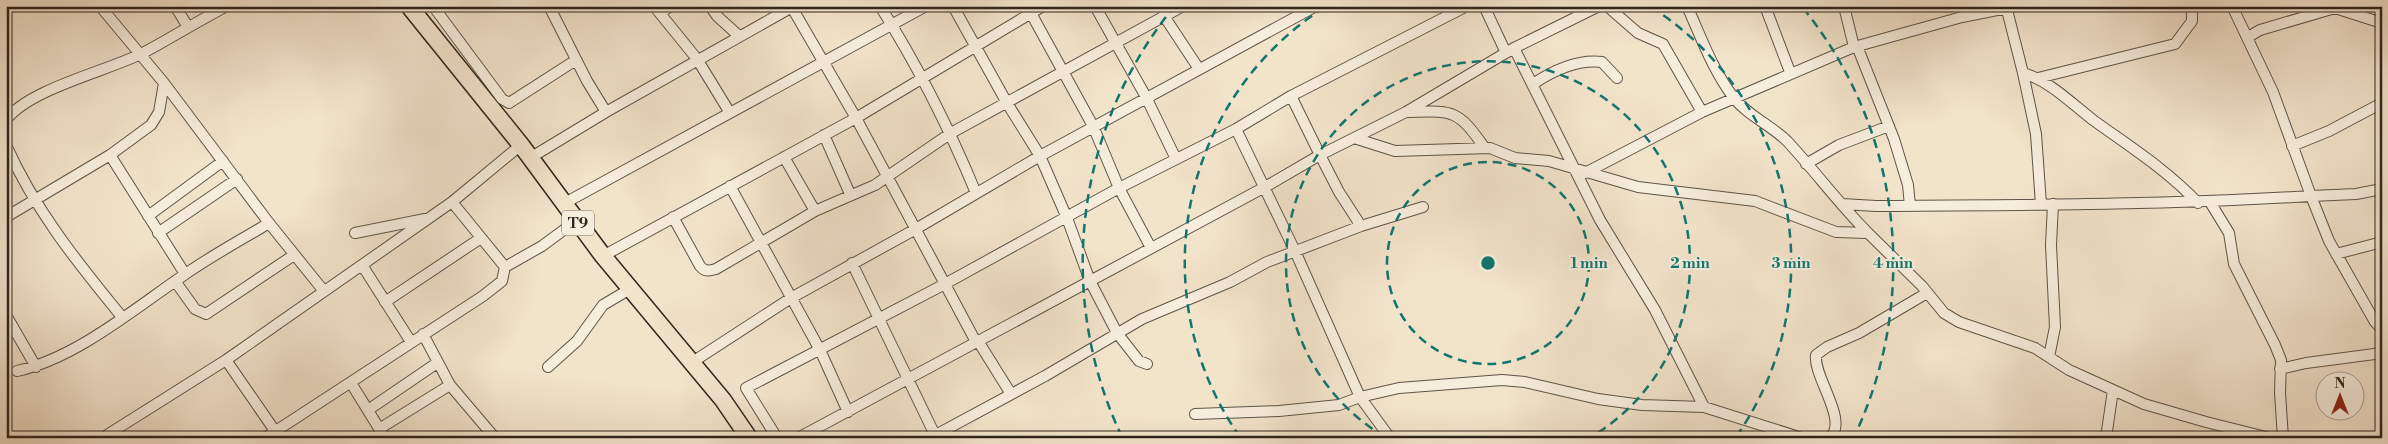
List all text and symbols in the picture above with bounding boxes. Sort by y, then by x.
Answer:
road number: T9 [562,210,594,236]
centre of rings [1479,254,1497,272]
text: 1 min [1570,254,1608,273]
text: 2 min [1670,254,1710,273]
text: 3 min [1771,254,1811,273]
text: 4 min [1873,254,1914,273]
north arrow [2316,372,2366,422]
text: N [2334,375,2346,393]

